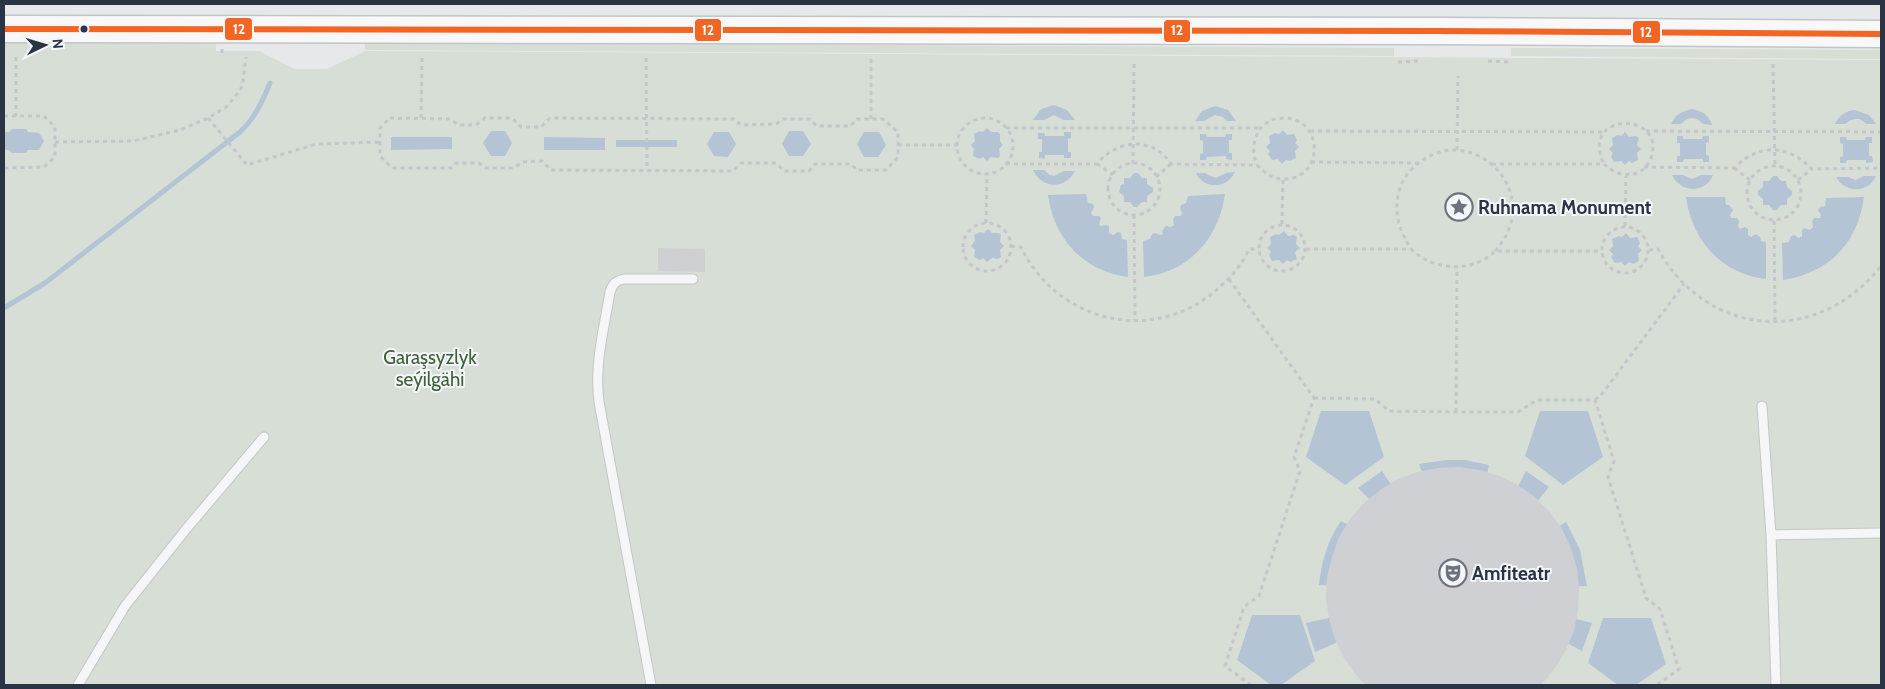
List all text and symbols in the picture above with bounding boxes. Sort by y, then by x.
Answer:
line badge: 12 [224,17,253,41]
line badge: 12 [694,18,722,42]
line badge: 12 [1163,19,1191,43]
north arrow [20,20,70,70]
text: 12 [233,20,245,38]
line badge: 12 [1632,20,1661,44]
text: 12 [702,21,714,39]
text: 12 [1171,21,1183,39]
text: 12 [1640,23,1652,41]
unlabelled marker [79,24,89,34]
text: N [49,38,67,50]
place icon: Ruhnama Monument [1444,192,1474,222]
place label: Ruhnama Monument [1478,196,1652,219]
park label: Garaşsyzlyk seýilgähi [383,346,477,391]
theatre icon: Amfiteatr [1438,558,1468,588]
place label: Amfiteatr [1472,562,1551,585]

